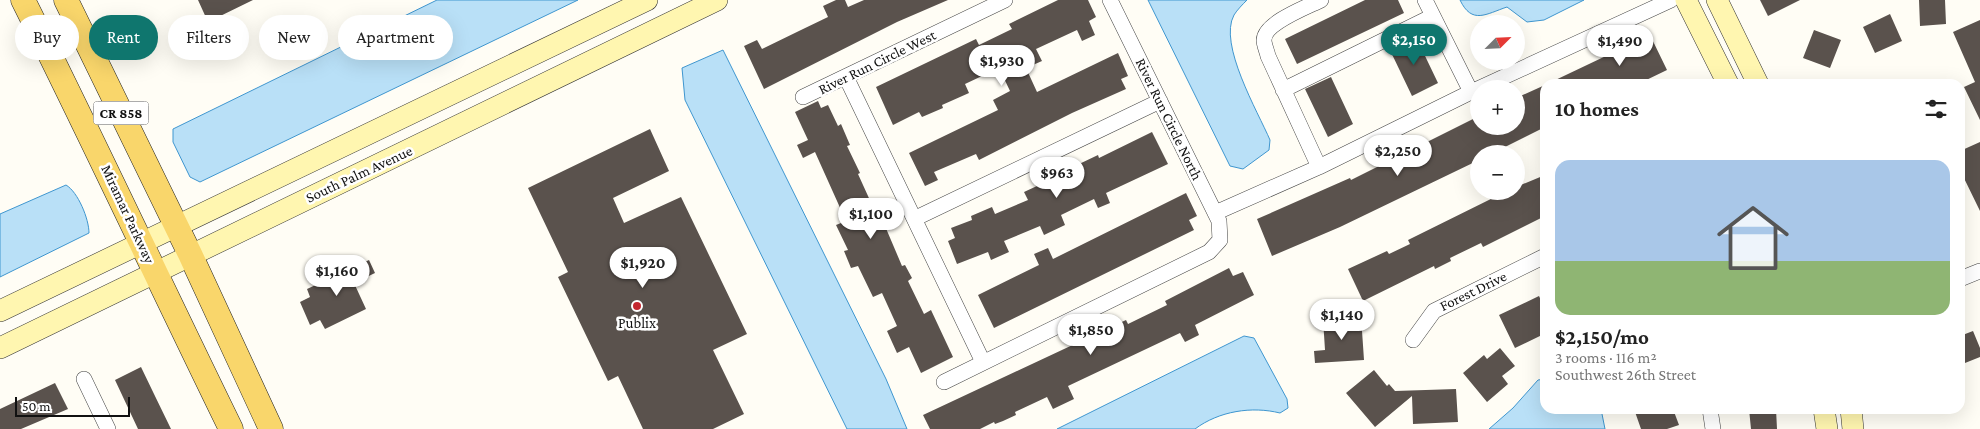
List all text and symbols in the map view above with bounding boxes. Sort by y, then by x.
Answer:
chip: Buy [15,15,79,60]
chip: Rent [89,15,158,60]
chip: Filters [168,15,249,60]
chip: New [259,15,328,60]
chip: Apartment [338,15,453,60]
north arrow [1470,15,1525,70]
map controls [1470,15,1525,200]
pin: $2,150 [1373,23,1455,66]
pin: $1,490 [1579,24,1661,67]
street label: River Run Circle West [816,26,939,97]
text: $2,150 [1392,31,1436,48]
text: $1,490 [1597,32,1643,49]
pin: $1,930 [961,44,1043,87]
text: $1,930 [980,52,1024,69]
street label: River Run Circle North [1133,55,1205,183]
button: + [1470,80,1525,135]
icon: filters [1922,95,1950,123]
text: 10 homes [1555,97,1639,121]
road number: CR 858 [94,102,148,125]
pin: $2,250 [1357,134,1439,177]
street label: South Palm Avenue [303,142,415,206]
text: $2,250 [1375,142,1421,159]
button: − [1470,145,1525,200]
pin: $963 [1027,156,1087,199]
street label: Miramar Parkway [97,162,158,266]
text: $963 [1040,164,1074,181]
icon: home [1708,193,1798,283]
pin: $1,100 [830,198,912,240]
text: $1,100 [849,205,893,222]
pin: $1,920 [602,246,684,289]
pin: $1,160 [296,254,378,297]
text: $1,920 [621,254,665,271]
text: $1,160 [316,262,358,279]
street label: Forest Drive [1437,268,1509,314]
pin: $1,140 [1301,298,1383,341]
marker: Publix [631,300,643,312]
text: $1,140 [1321,306,1363,323]
pin: $1,850 [1050,314,1132,356]
place label: Publix [618,315,656,331]
text: $1,850 [1068,321,1114,338]
text: $2,150/mo [1555,325,1649,349]
text: 3 rooms · 116 m² [1555,349,1657,366]
text: Southwest 26th Street [1555,366,1696,383]
scale bar [15,394,130,417]
text: 50 m [22,398,50,414]

